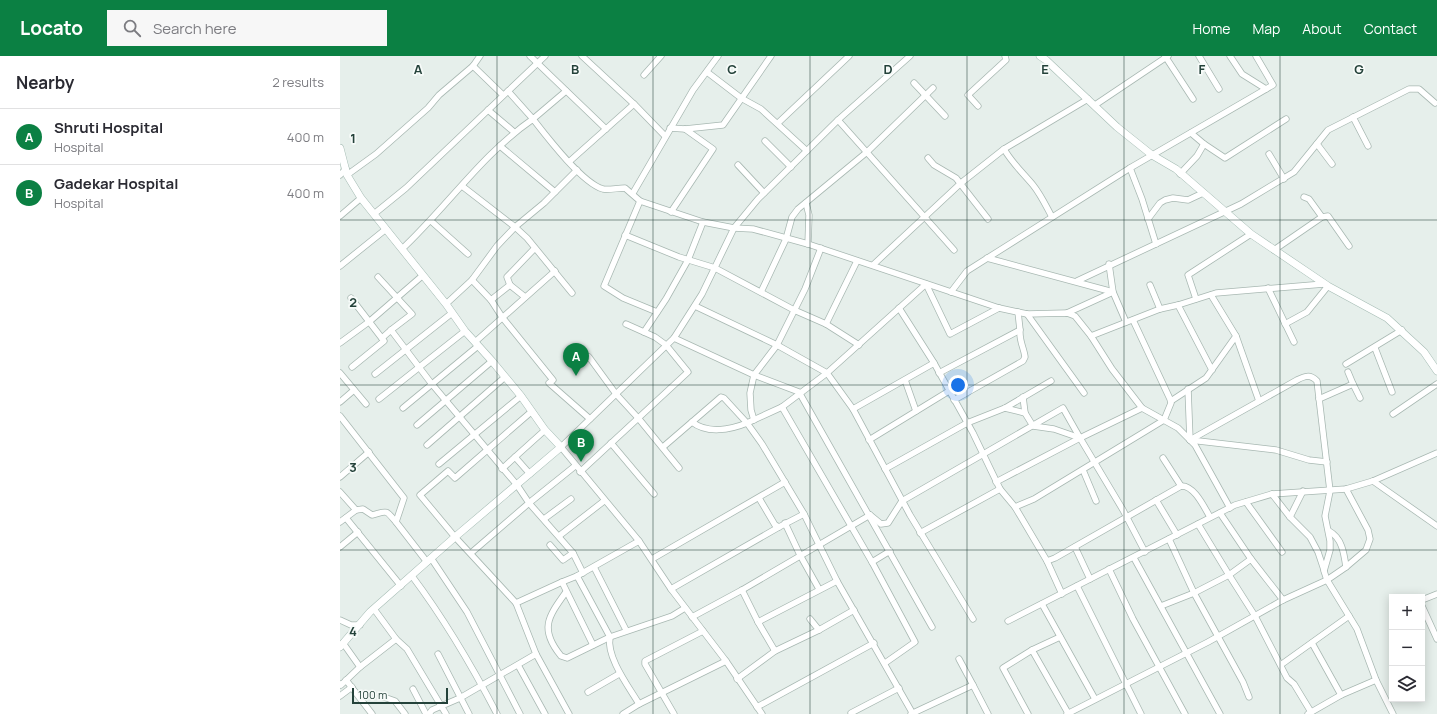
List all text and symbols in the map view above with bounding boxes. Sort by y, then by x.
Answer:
search box [107,10,387,46]
text: Locato [20,15,83,41]
icon: search [121,17,143,39]
text: Search here [153,18,236,39]
text: Home [1193,19,1230,38]
text: Map [1252,19,1280,38]
text: About [1302,19,1342,38]
text: Contact [1364,19,1417,38]
text: A [414,60,423,78]
text: B [571,60,579,78]
text: C [727,60,737,78]
text: D [883,60,893,78]
text: E [1041,60,1049,78]
text: F [1199,60,1206,78]
text: G [1354,60,1364,78]
text: Nearby [16,71,74,94]
text: 2 results [272,73,324,91]
text: Shruti Hospital [54,117,163,138]
text: A [25,128,33,146]
text: 400 m [287,128,324,146]
text: 1 [350,129,356,147]
text: Hospital [54,138,104,156]
text: Gadekar Hospital [54,173,178,194]
text: B [25,184,33,202]
text: 400 m [287,184,324,202]
text: Hospital [54,194,104,212]
text: 2 [349,293,357,311]
pin: A [563,343,589,376]
your location [948,375,968,395]
pin: B [568,429,594,462]
text: 3 [349,458,357,476]
map controls [1389,594,1425,702]
button: + [1389,594,1425,630]
text: 4 [349,622,357,640]
button: − [1389,630,1425,666]
button: layers [1389,666,1425,702]
scale bar [352,686,448,705]
text: 100 m [358,687,387,702]

